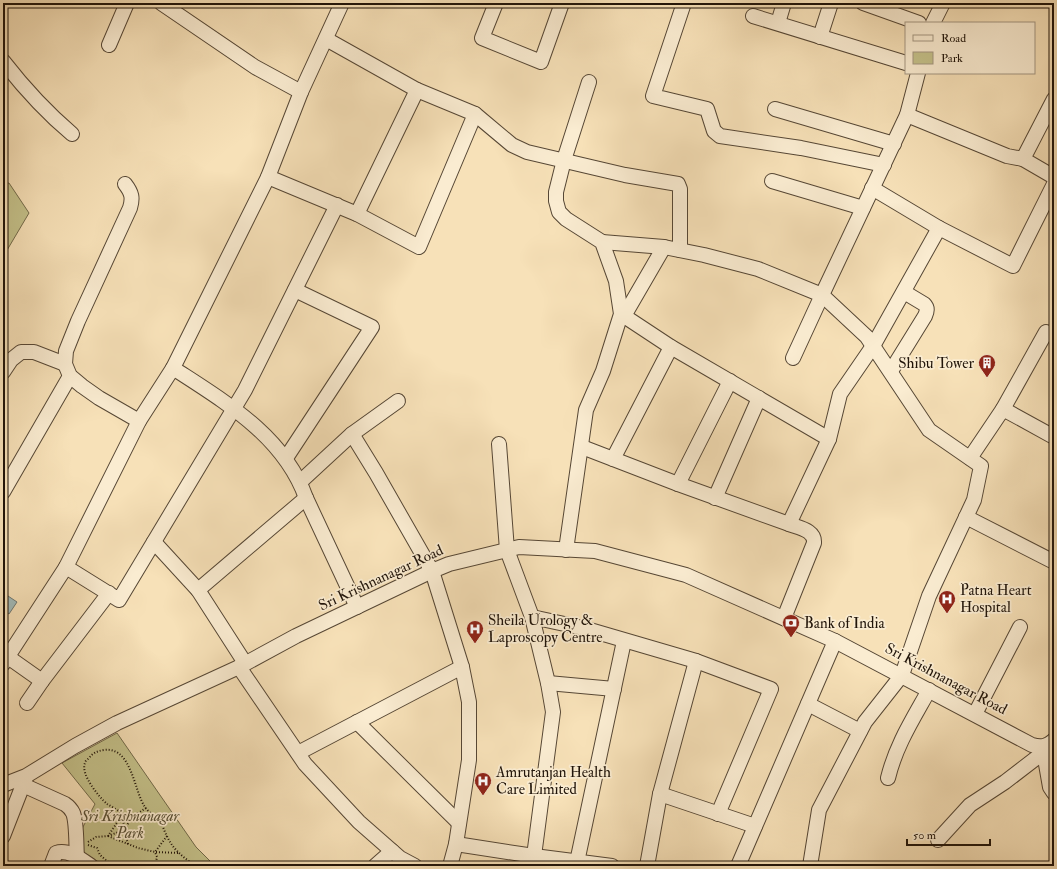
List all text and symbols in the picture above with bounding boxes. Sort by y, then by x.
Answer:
legend [905,22,1035,74]
text: Road [941,31,966,46]
text: Park [941,51,963,66]
building icon: Shibu Tower [977,353,997,378]
place label: Shibu Tower [898,354,974,373]
street label: Sri Krishnanagar Road [316,540,447,615]
place label: Patna Heart Hospital [960,581,1032,618]
hospital icon: Patna Heart Hospital [937,589,957,614]
place label: Sheila Urology & Laproscopy Centre [488,611,603,648]
bank icon: Bank of India [781,613,801,638]
place label: Bank of India [804,614,885,633]
hospital icon: Sheila Urology & Laproscopy Centre [465,619,485,644]
street label: Sri Krishnanagar Road [882,639,1011,719]
place label: Amrutanjan Health Care Limited [495,763,611,799]
hospital icon: Amrutanjan Health Care Limited [473,771,493,796]
park label: Sri Krishnanagar Park [80,807,180,843]
scale bar [907,821,990,847]
text: 50 m [913,828,937,843]

